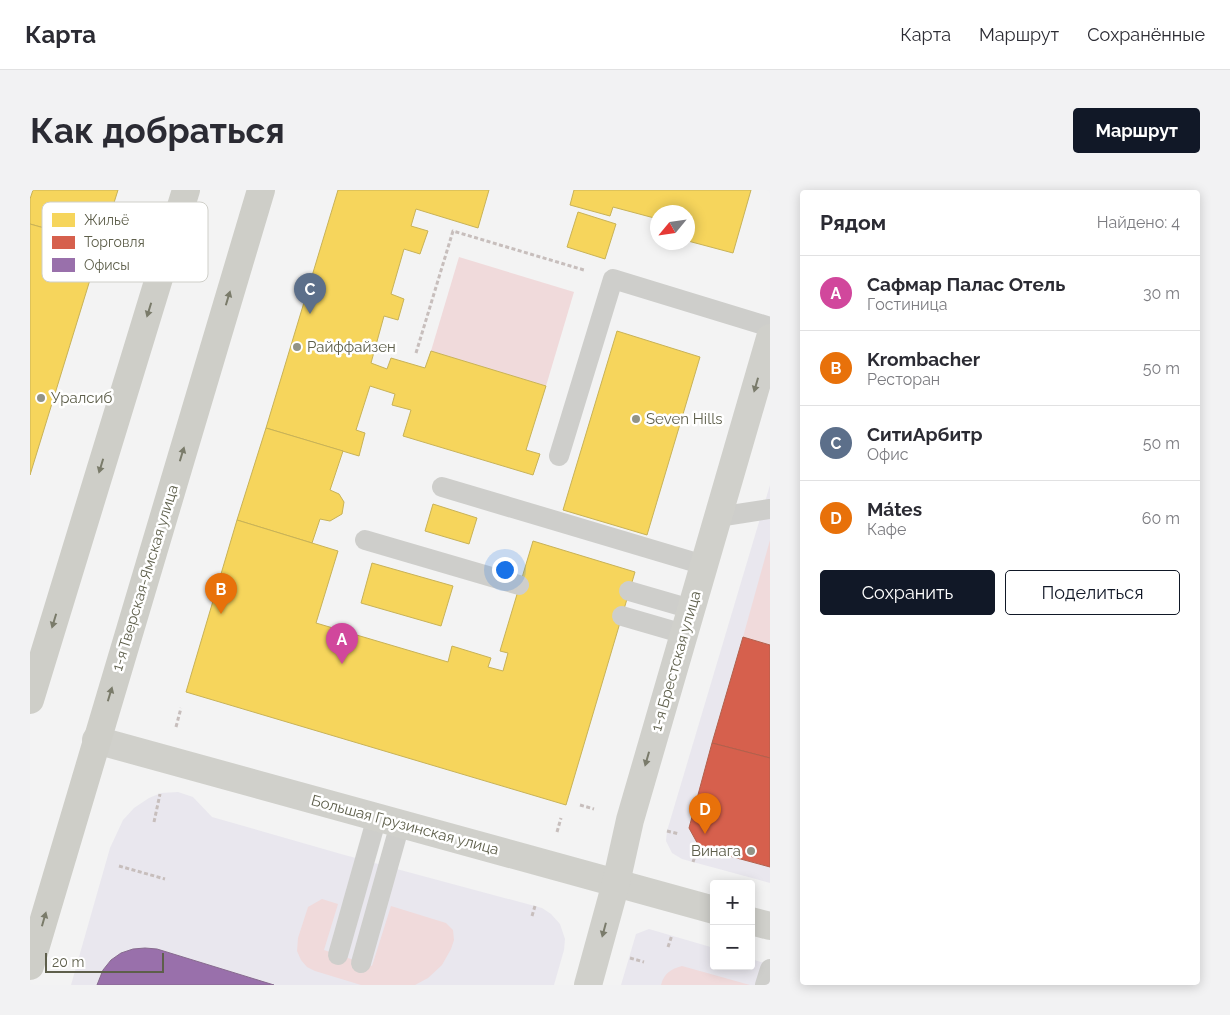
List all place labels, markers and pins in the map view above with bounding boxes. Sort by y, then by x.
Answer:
pin: C [294,273,326,314]
place label: Райффайзен [307,338,396,356]
marker: Райффайзен [291,341,303,353]
place label: Уралсиб [51,389,112,407]
marker: Уралсиб [35,392,47,404]
place label: Seven Hills [646,410,723,428]
marker: Seven Hills [630,413,642,425]
pin: B [205,573,237,614]
pin: A [326,623,358,664]
pin: D [689,793,721,834]
place label: Винага [691,842,741,860]
marker: Винага [745,845,757,857]

